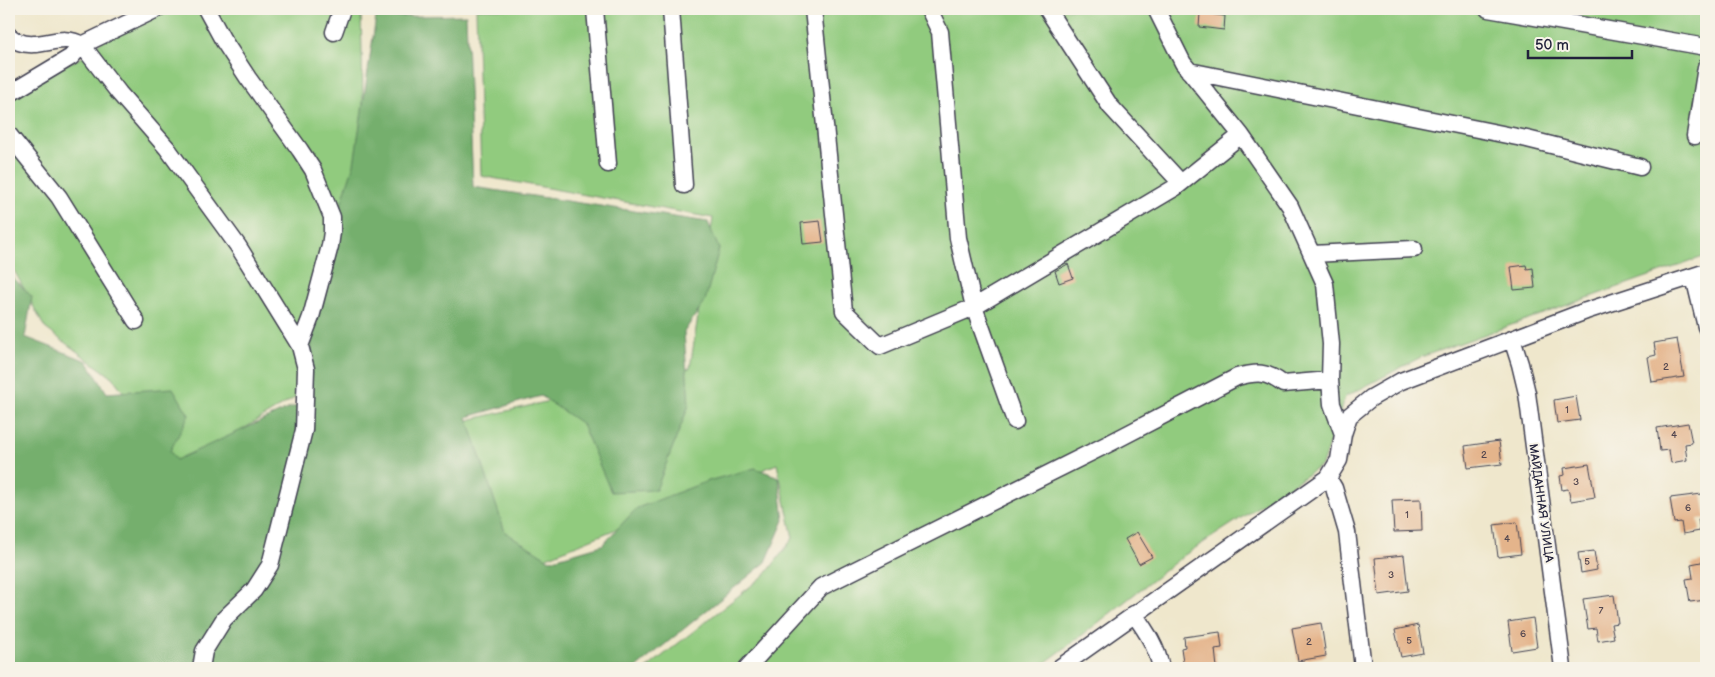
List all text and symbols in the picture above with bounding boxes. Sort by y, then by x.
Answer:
scale bar [1528,28,1631,60]
text: 50 m [1535,36,1569,55]
house number: 2 [1663,361,1669,373]
house number: 1 [1565,404,1569,416]
house number: 4 [1671,429,1677,441]
street label: МАЙДАННАЯ УЛИЦА [1525,443,1557,564]
house number: 2 [1481,449,1487,461]
house number: 3 [1573,476,1579,488]
house number: 6 [1685,502,1691,514]
house number: 1 [1405,509,1409,521]
house number: 4 [1504,533,1510,545]
house number: 5 [1584,556,1590,568]
house number: 3 [1388,569,1394,581]
house number: 7 [1599,605,1604,617]
house number: 6 [1520,628,1526,640]
house number: 5 [1406,635,1412,647]
house number: 2 [1306,636,1312,648]

